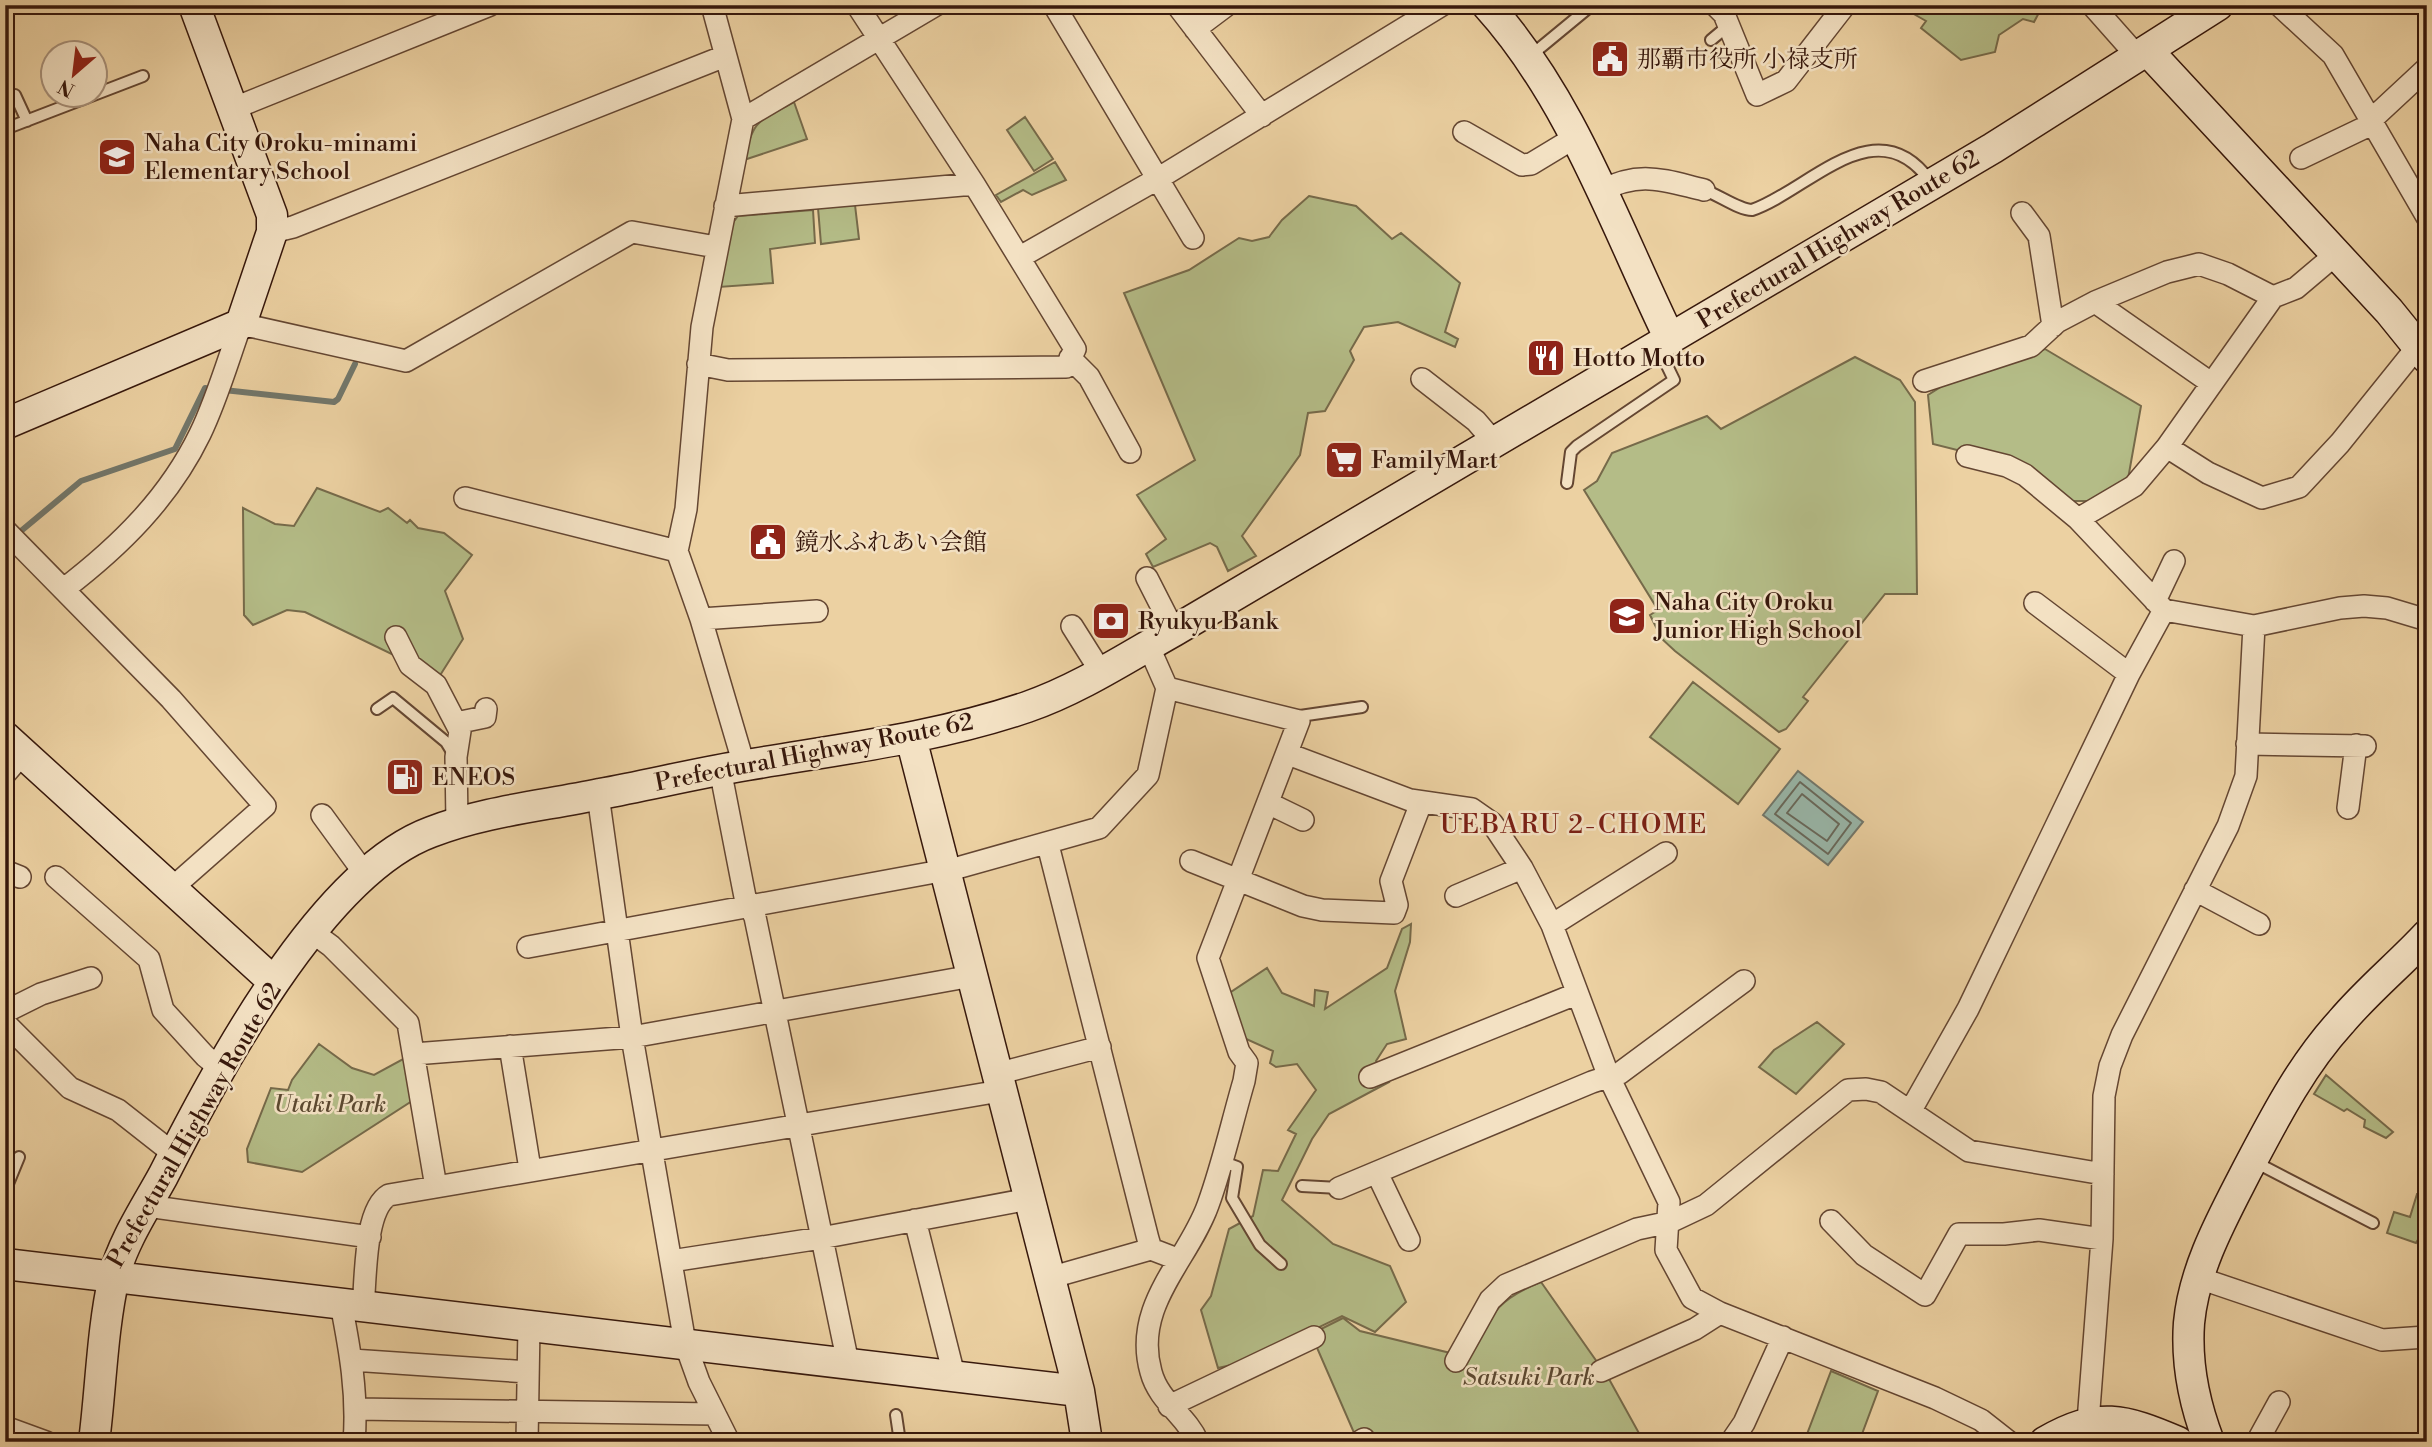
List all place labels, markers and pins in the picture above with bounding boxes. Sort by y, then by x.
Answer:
public building icon: 那覇市役所 小禄支所 [1589,38,1631,80]
place label: 那覇市役所 小禄支所 [1637,45,1858,75]
place label: Naha City Oroku-minami Elementary School [144,129,417,187]
school or university icon: Naha City Oroku-minami Elementary School [96,136,138,178]
restaurant icon: Hotto Motto [1525,337,1567,379]
place label: Hotto Motto [1573,344,1705,374]
supermarket icon: FamilyMart [1323,439,1365,481]
place label: FamilyMart [1371,446,1499,476]
public building icon: 鏡水ふれあい会館 [747,521,789,563]
place label: 鏡水ふれあい会館 [795,528,987,558]
place label: Naha City Oroku Junior High School [1653,588,1862,646]
school or university icon: Naha City Oroku Junior High School [1606,595,1648,637]
bank icon: Ryukyu Bank [1090,600,1132,642]
place label: Ryukyu Bank [1138,607,1279,637]
fuel station icon: ENEOS [384,756,426,798]
place label: ENEOS [432,763,515,793]

